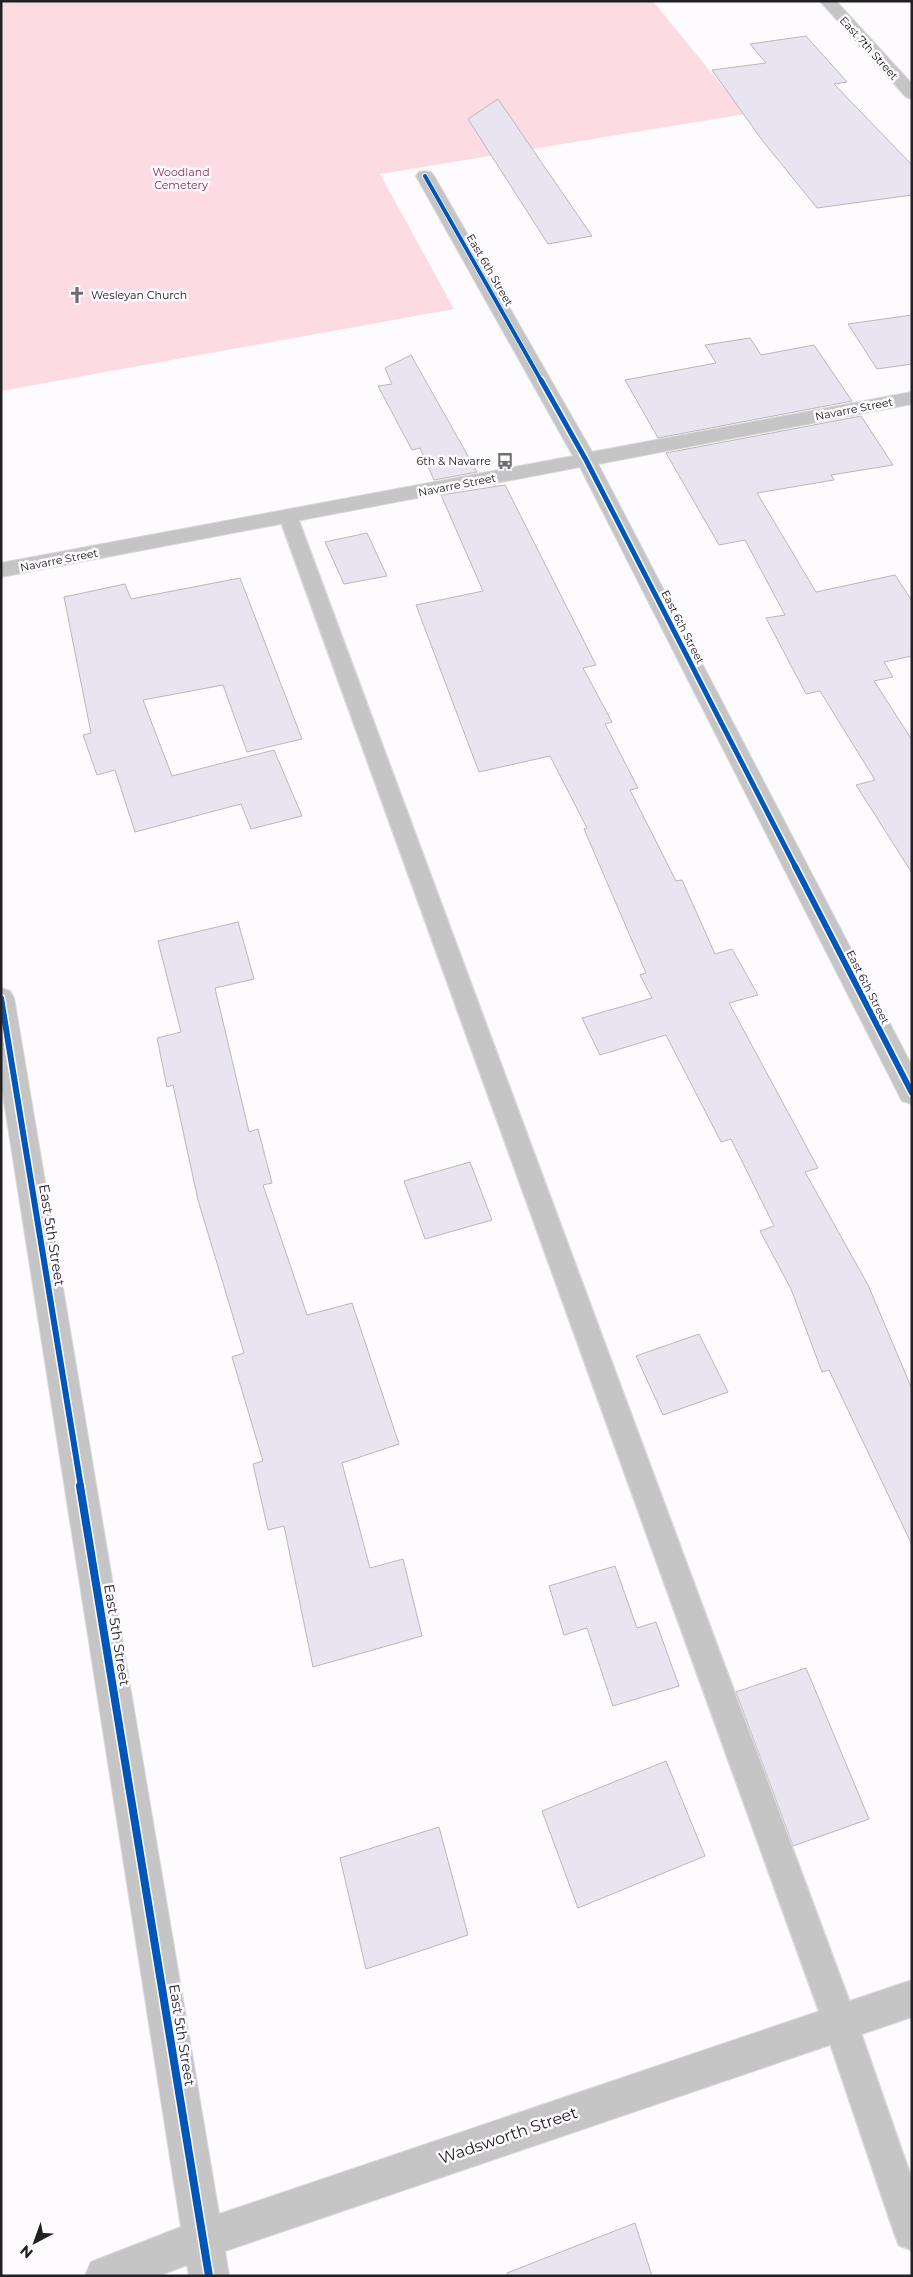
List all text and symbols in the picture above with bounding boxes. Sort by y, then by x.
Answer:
street label: East 7th Street [837,13,902,83]
park label: Woodland Cemetery [152,165,210,192]
street label: East 6th Street [464,231,517,309]
church icon: Wesleyan Church [67,285,87,305]
place label: Wesleyan Church [91,288,187,302]
street label: Navarre Street [814,394,895,423]
bus stop icon: 6th & Navarre [495,451,515,471]
place label: 6th & Navarre [416,454,491,468]
street label: Navarre Street [417,470,498,499]
street label: Navarre Street [19,545,100,574]
street label: East 6th Street [658,588,708,667]
street label: East 6th Street [843,948,893,1027]
street label: East 5th Street [35,1183,69,1287]
street label: East 5th Street [100,1583,134,1687]
street label: East 5th Street [165,1983,199,2087]
street label: Wadsworth Street [436,2103,580,2168]
north arrow [10,2217,60,2267]
text: N [16,2241,37,2262]

